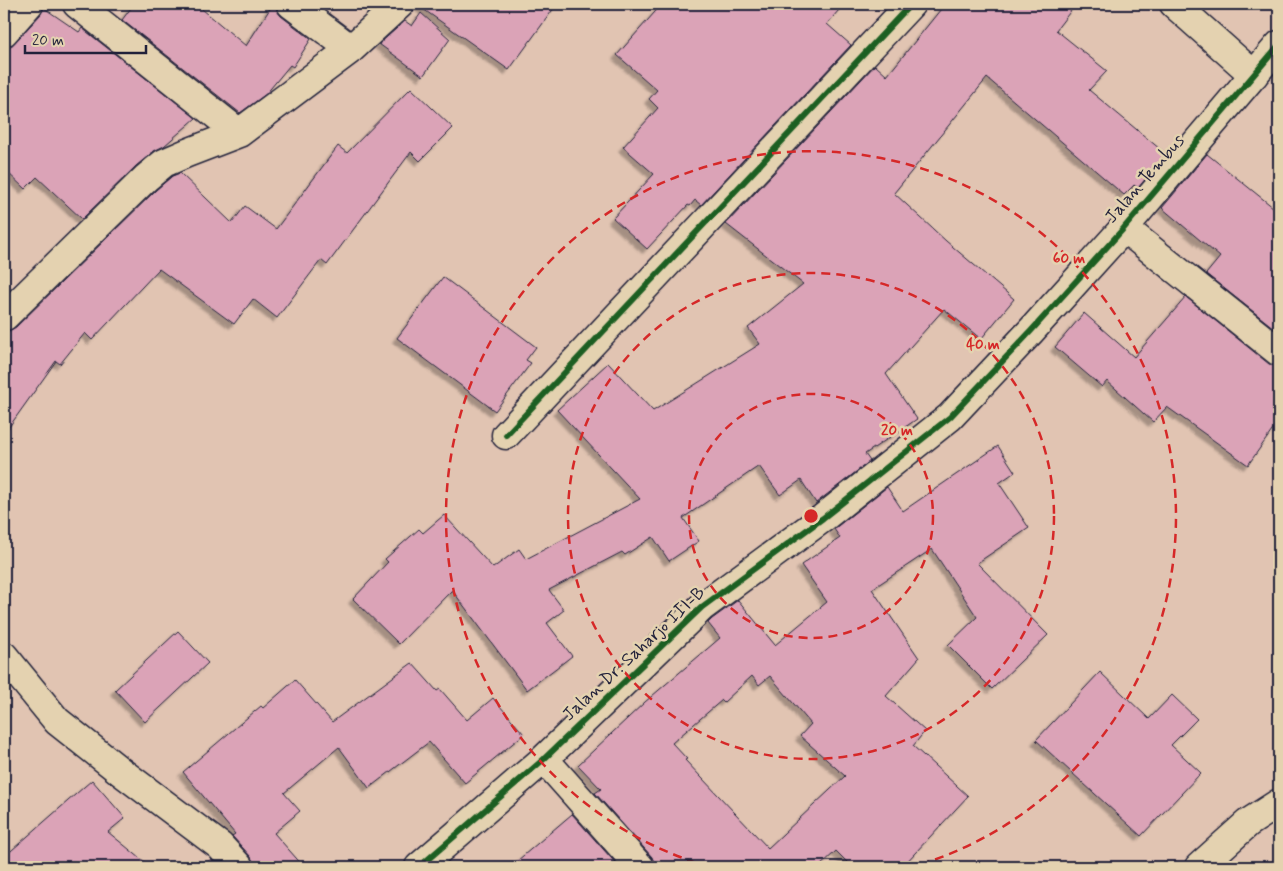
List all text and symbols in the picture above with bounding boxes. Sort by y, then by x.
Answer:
scale bar [25,22,146,54]
text: 20 m [32,31,64,51]
street label: Jalan Tembus [1100,129,1190,229]
text: 60 m [1053,249,1085,269]
text: 40 m [966,335,1000,355]
text: 20 m [881,421,913,441]
centre of rings [802,507,820,525]
street label: Jalan Dr. Saharjo III-B [557,581,711,727]

